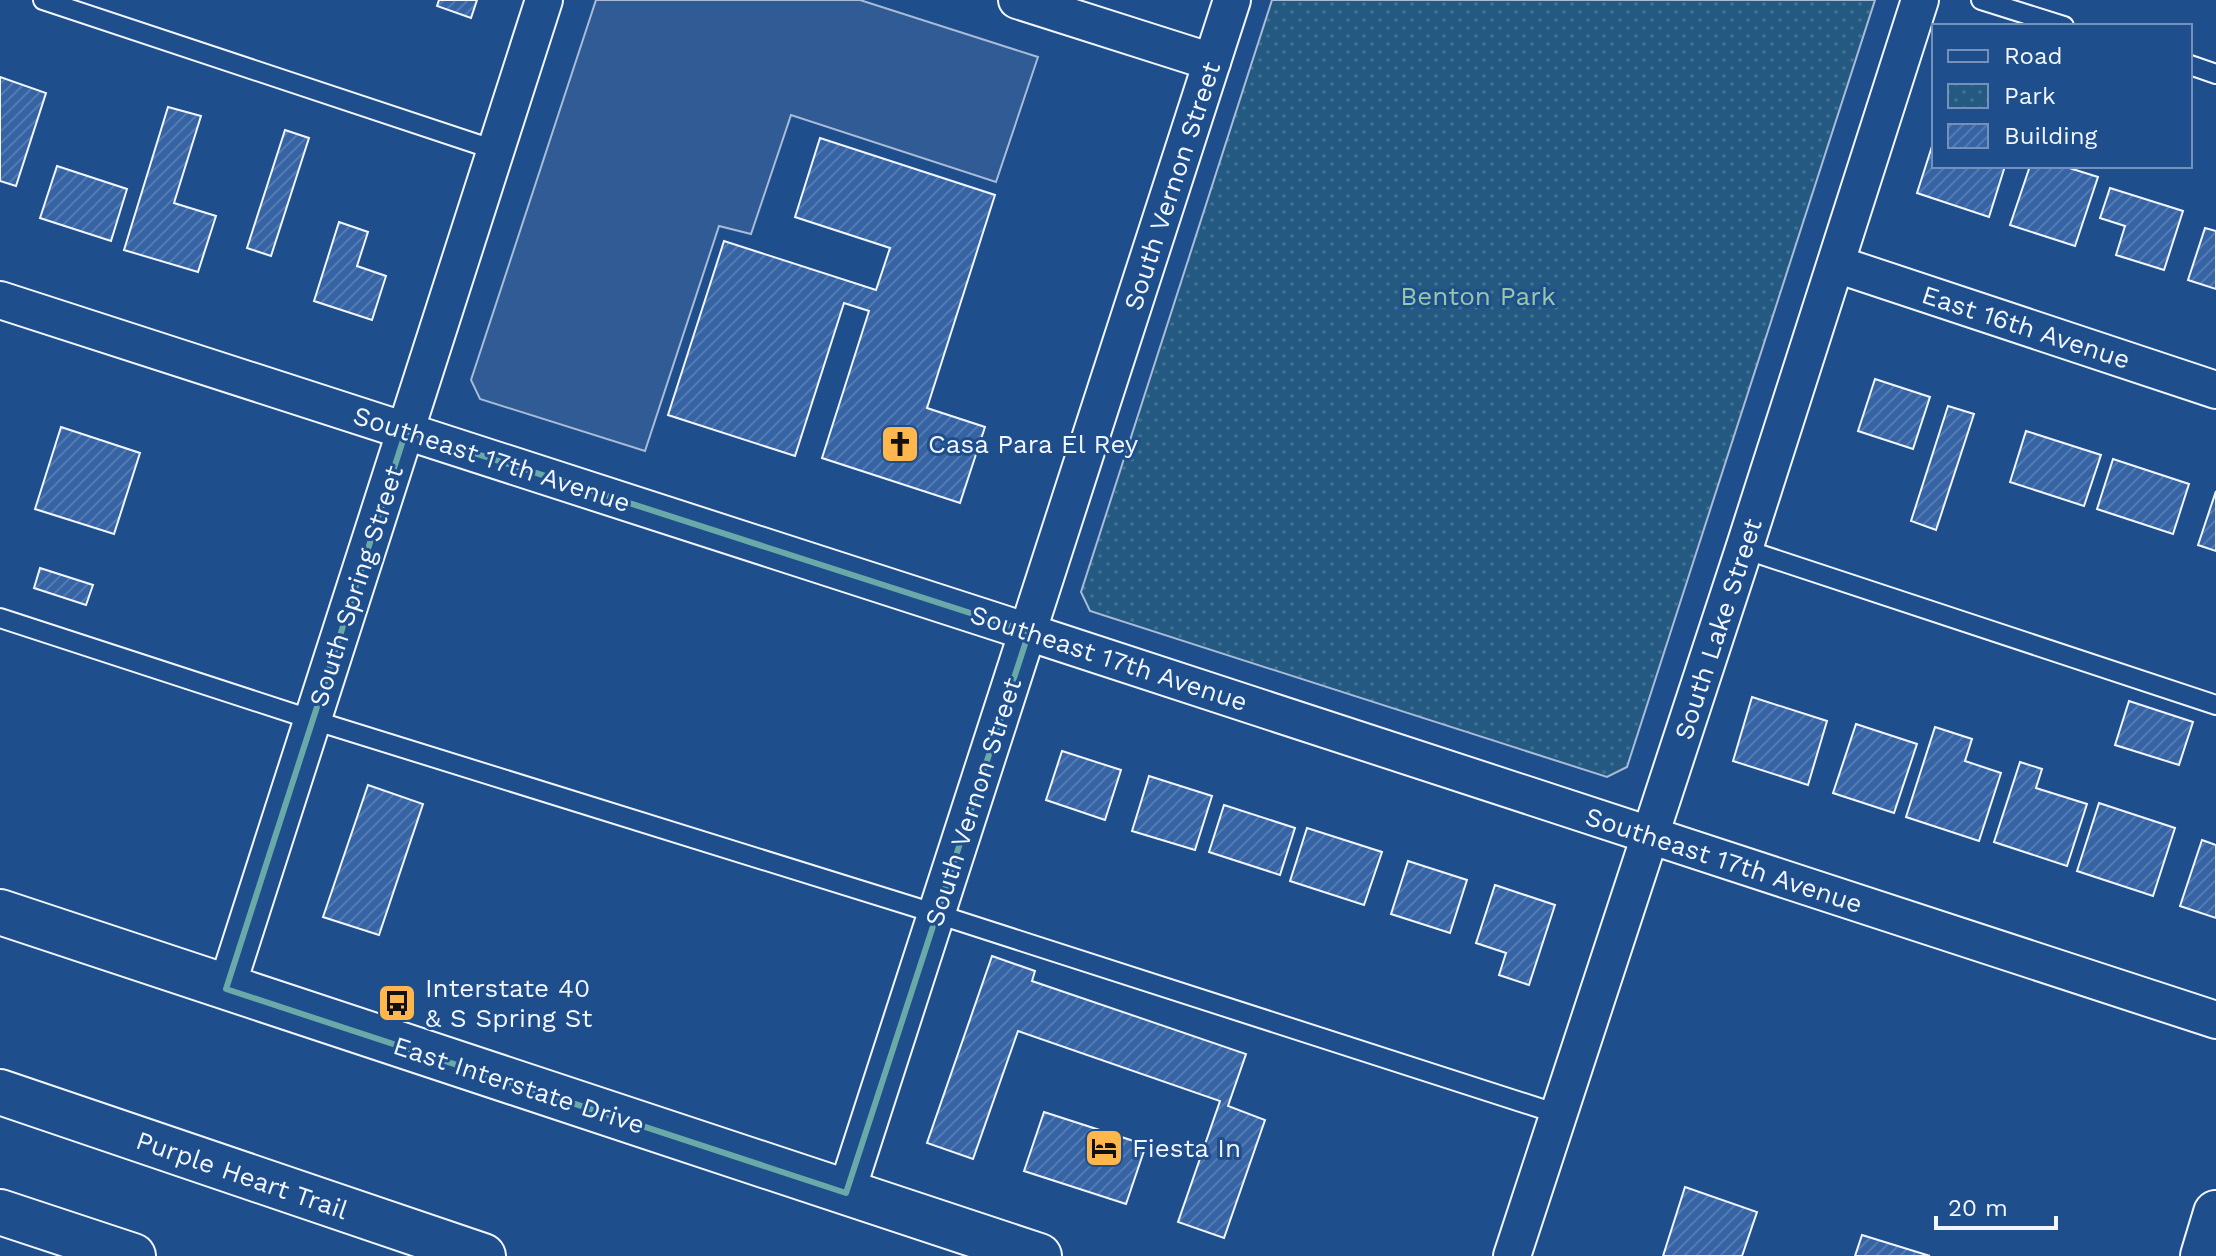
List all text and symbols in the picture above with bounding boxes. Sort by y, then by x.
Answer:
legend [1932,24,2192,168]
text: Road [2004,42,2063,70]
street label: South Vernon Street [1118,58,1226,314]
text: Park [2004,82,2056,110]
text: Building [2004,122,2097,150]
street label: East 16th Avenue [1918,279,2134,375]
park label: Benton Park [1400,281,1556,311]
street label: Southeast 17th Avenue [350,400,634,518]
church icon: Casa Para El Rey [879,423,921,465]
place label: Casa Para El Rey [928,429,1139,459]
street label: South Spring Street [303,462,409,710]
street label: South Lake Street [1668,515,1768,743]
street label: Southeast 17th Avenue [967,599,1251,717]
street label: South Vernon Street [919,674,1027,930]
street label: Southeast 17th Avenue [1582,801,1866,919]
place label: Interstate 40 & S Spring St [425,973,592,1033]
bus stop icon: Interstate 40 & S Spring St [376,982,418,1024]
street label: East Interstate Drive [390,1030,648,1140]
street label: Purple Heart Trail [132,1125,352,1225]
hotel icon: Fiesta In [1083,1127,1125,1169]
place label: Fiesta In [1132,1133,1241,1163]
scale bar [1936,1180,2056,1230]
text: 20 m [1948,1194,2008,1222]

